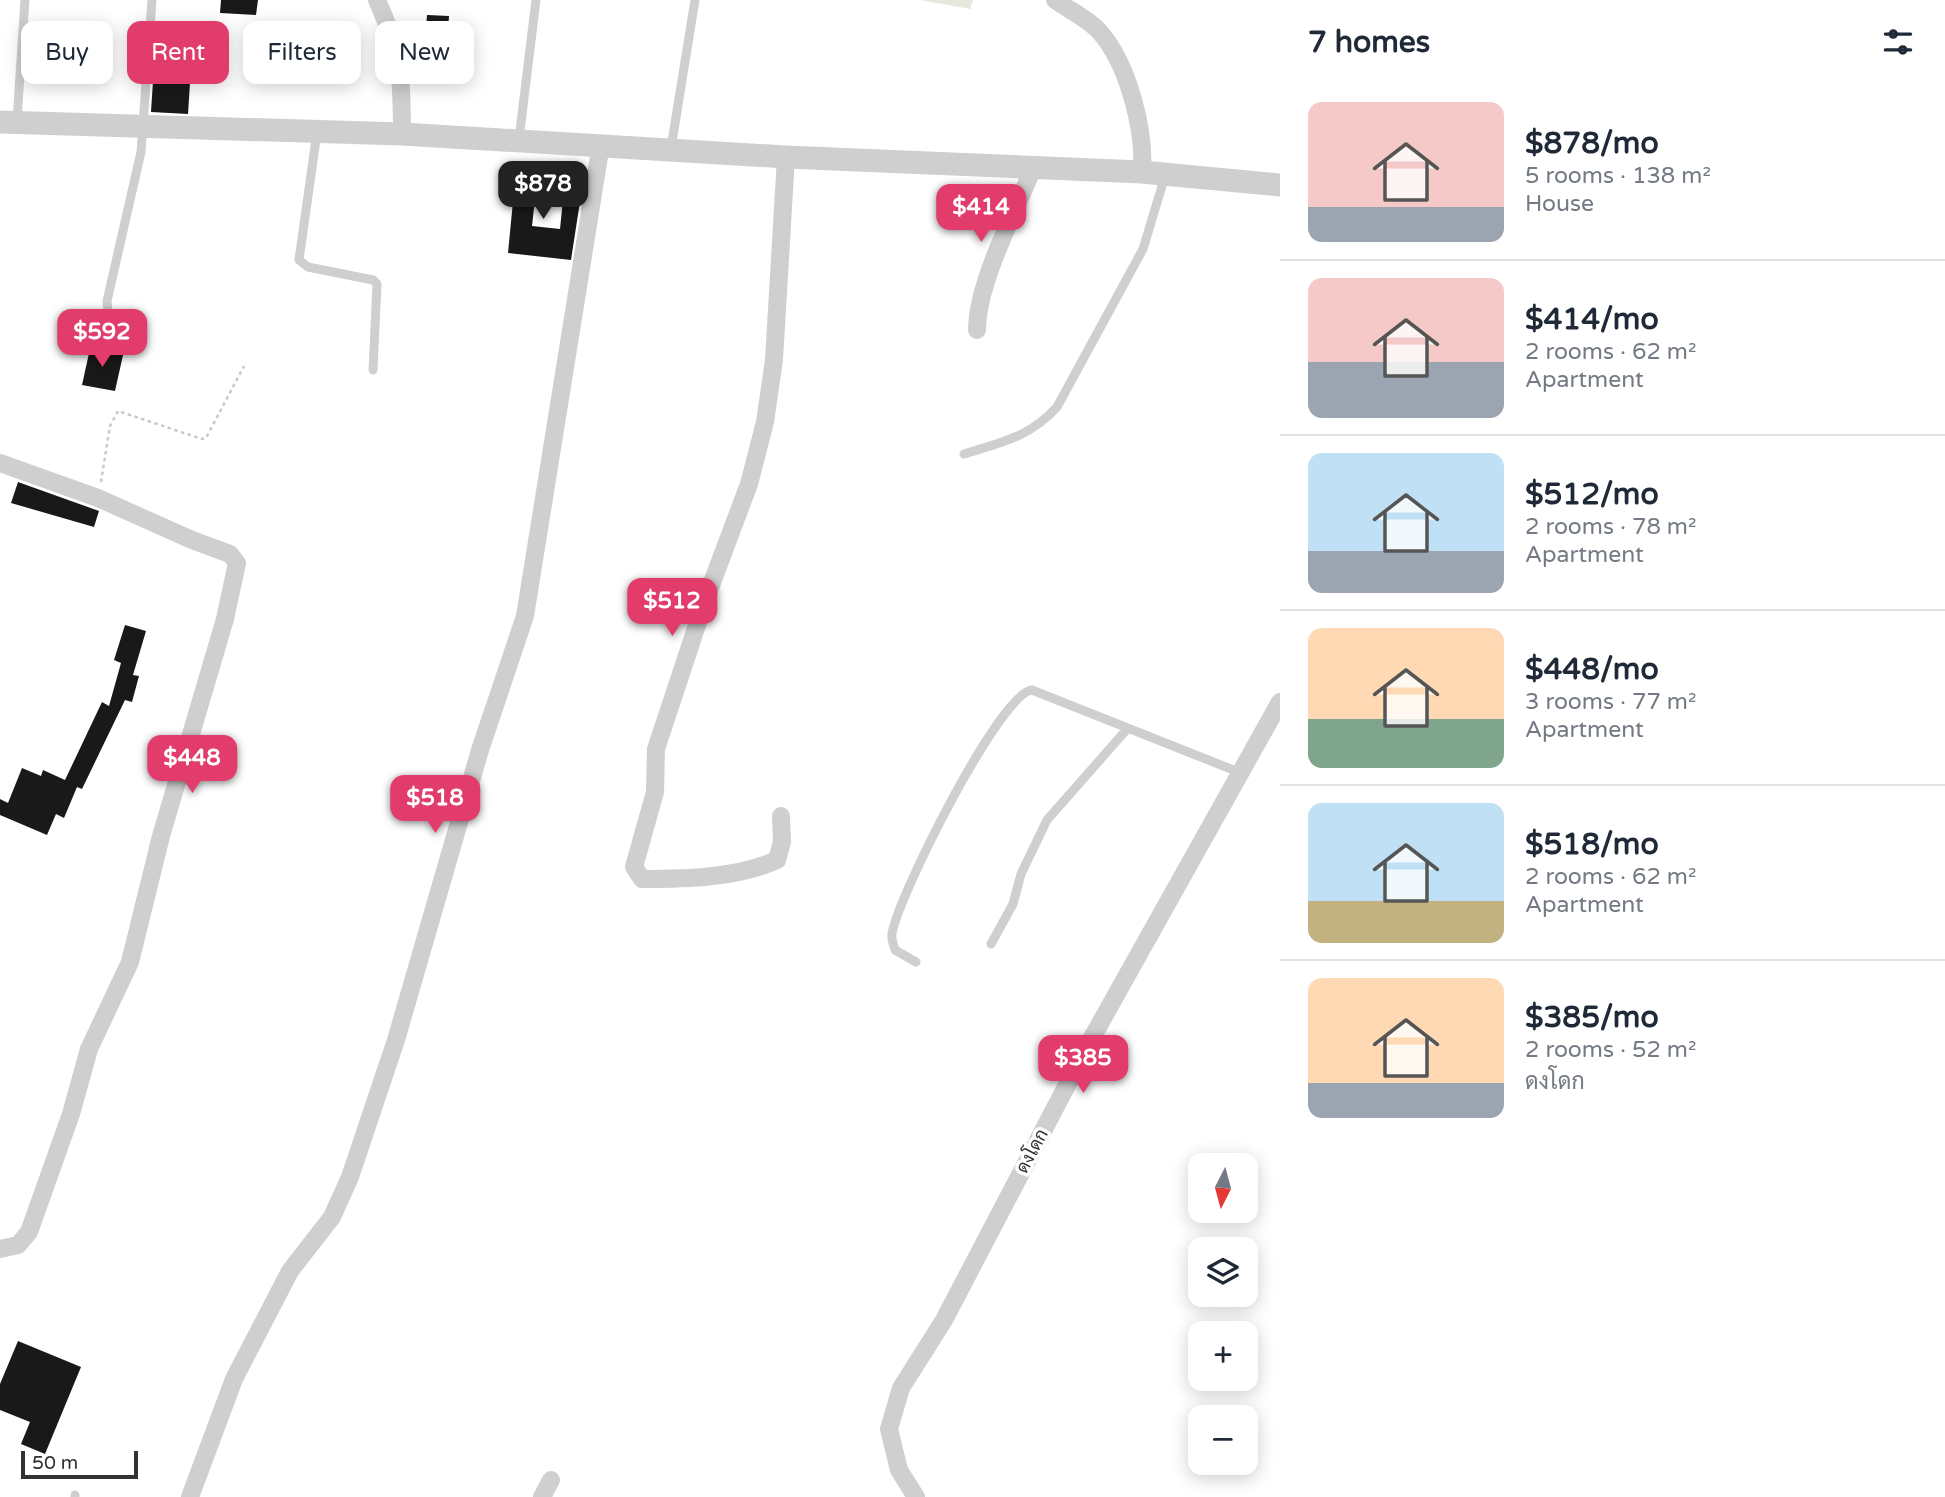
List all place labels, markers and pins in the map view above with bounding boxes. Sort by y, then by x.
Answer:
pin: $878 [502,162,584,221]
pin: $414 [940,184,1022,244]
pin: $592 [61,310,143,369]
pin: $512 [631,578,713,638]
pin: $448 [151,736,233,795]
pin: $518 [394,776,476,835]
pin: $385 [1042,1036,1124,1095]

